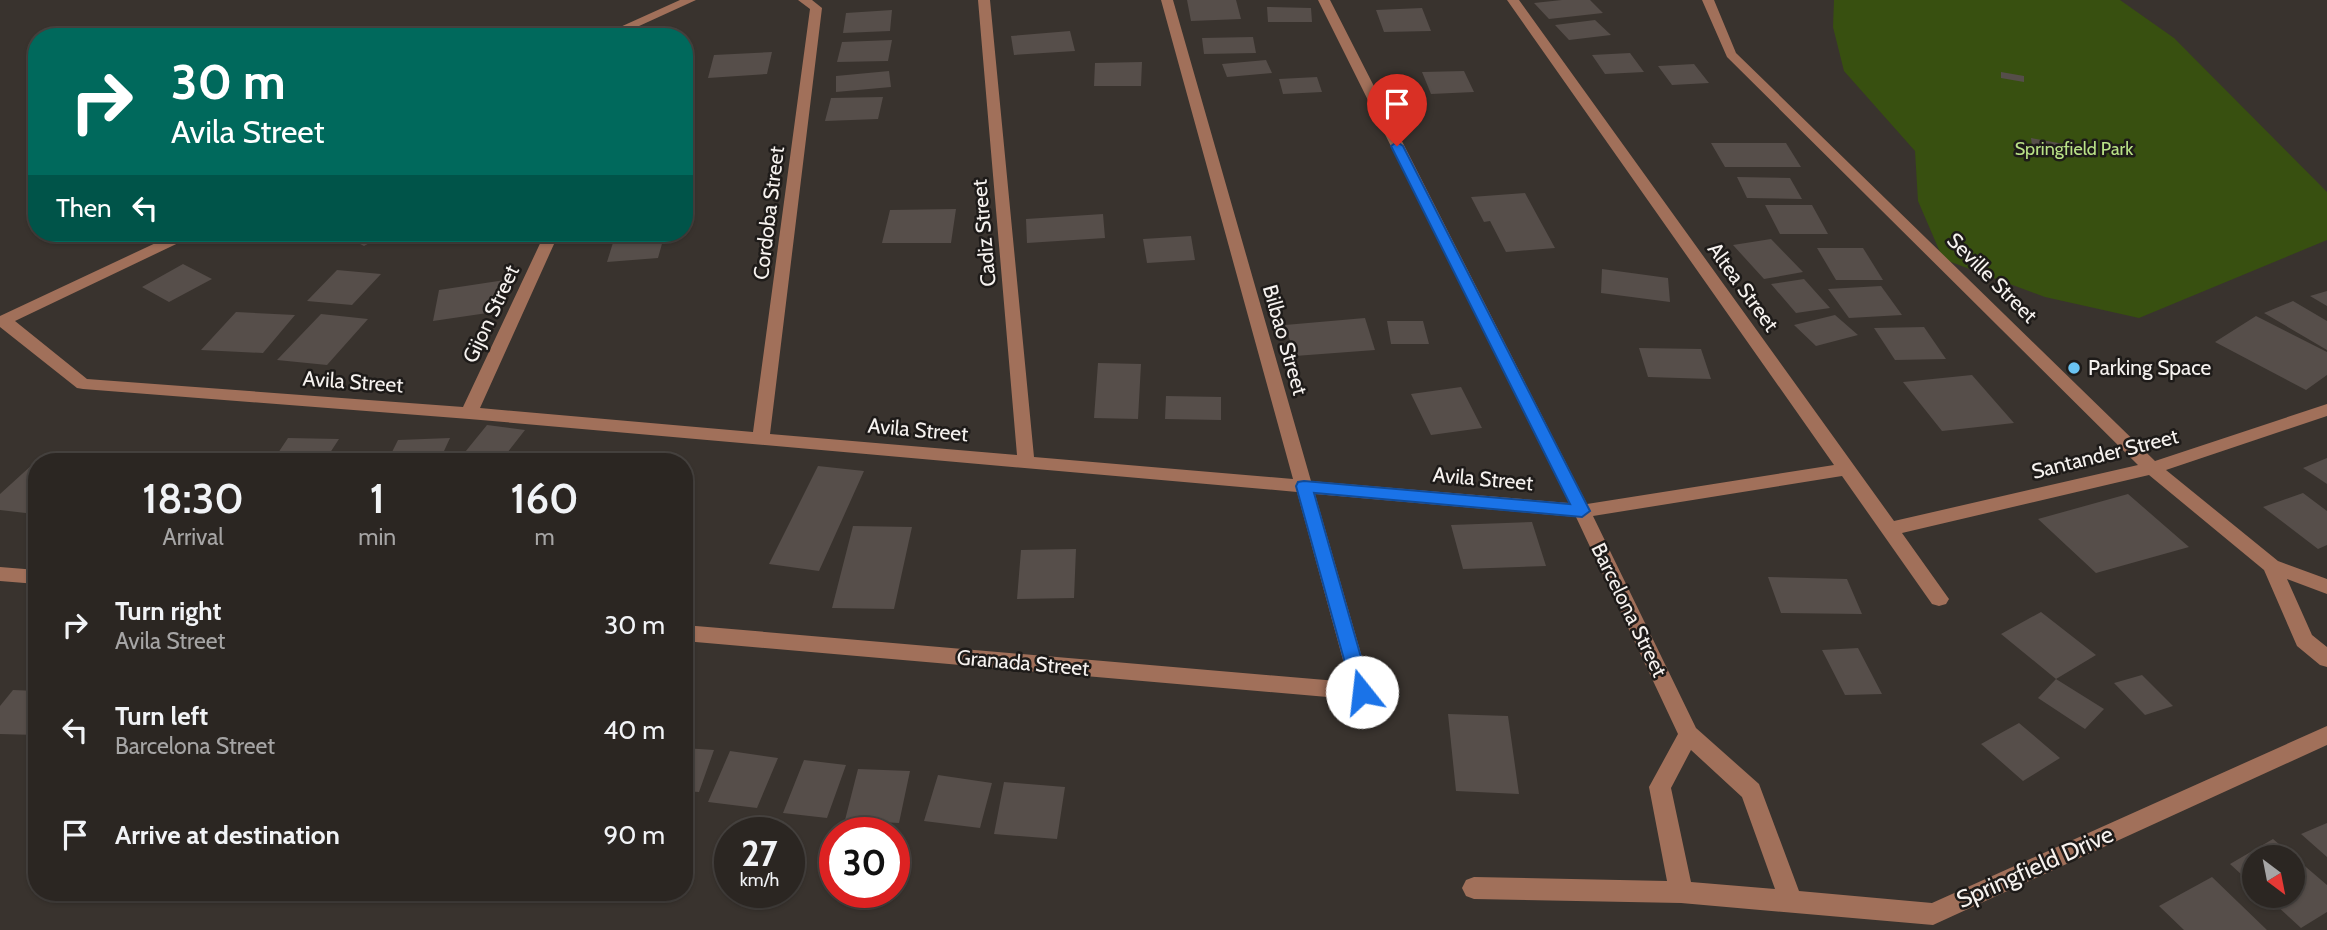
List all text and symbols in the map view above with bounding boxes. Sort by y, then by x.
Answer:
text: 30 m [171,52,286,111]
icon: right [56,56,147,147]
pin [1367,74,1427,146]
icon: arrive [1378,85,1416,123]
text: Avila Street [171,112,324,151]
park label: Springfield Park [2015,138,2134,160]
street label: Cordoba Street [748,145,789,281]
street label: Cadiz Street [966,178,1001,288]
icon: left [126,189,164,227]
text: Then [56,192,112,224]
street label: Seville Street [1942,227,2043,328]
street label: Altea Street [1703,237,1784,336]
street label: Gijon Street [457,261,525,367]
street label: Bilbao Street [1258,282,1313,398]
place label: Parking Space [2088,355,2212,380]
marker: Parking Space [2066,360,2082,376]
street label: Avila Street [302,366,404,397]
street label: Avila Street [867,413,969,446]
street label: Santander Street [2029,423,2181,484]
street label: Avila Street [1432,462,1534,495]
text: 18:30 [142,472,244,524]
text: 1 [370,472,385,524]
text: 160 [511,472,579,524]
text: Arrival [163,523,224,551]
text: min [358,523,396,551]
text: m [534,523,555,551]
street label: Barcelona Street [1586,539,1673,681]
text: Turn right [115,595,221,627]
icon: right [56,606,94,644]
text: 30 m [604,609,665,641]
text: Avila Street [115,627,225,655]
street label: Granada Street [956,644,1090,681]
position arrow [1325,655,1399,729]
text: Turn left [115,700,208,732]
icon: left [56,711,94,749]
text: 40 m [603,714,665,746]
text: Barcelona Street [115,732,275,760]
icon: arrive [56,816,94,854]
speed limit sign: 30 [819,817,910,908]
text: Arrive at destination [115,819,340,851]
text: 90 m [603,819,665,851]
street label: Springfield Drive [1952,819,2118,914]
text: 27 [741,832,778,875]
north arrow [2242,845,2305,908]
map controls [2242,845,2305,908]
text: km/h [740,869,779,891]

